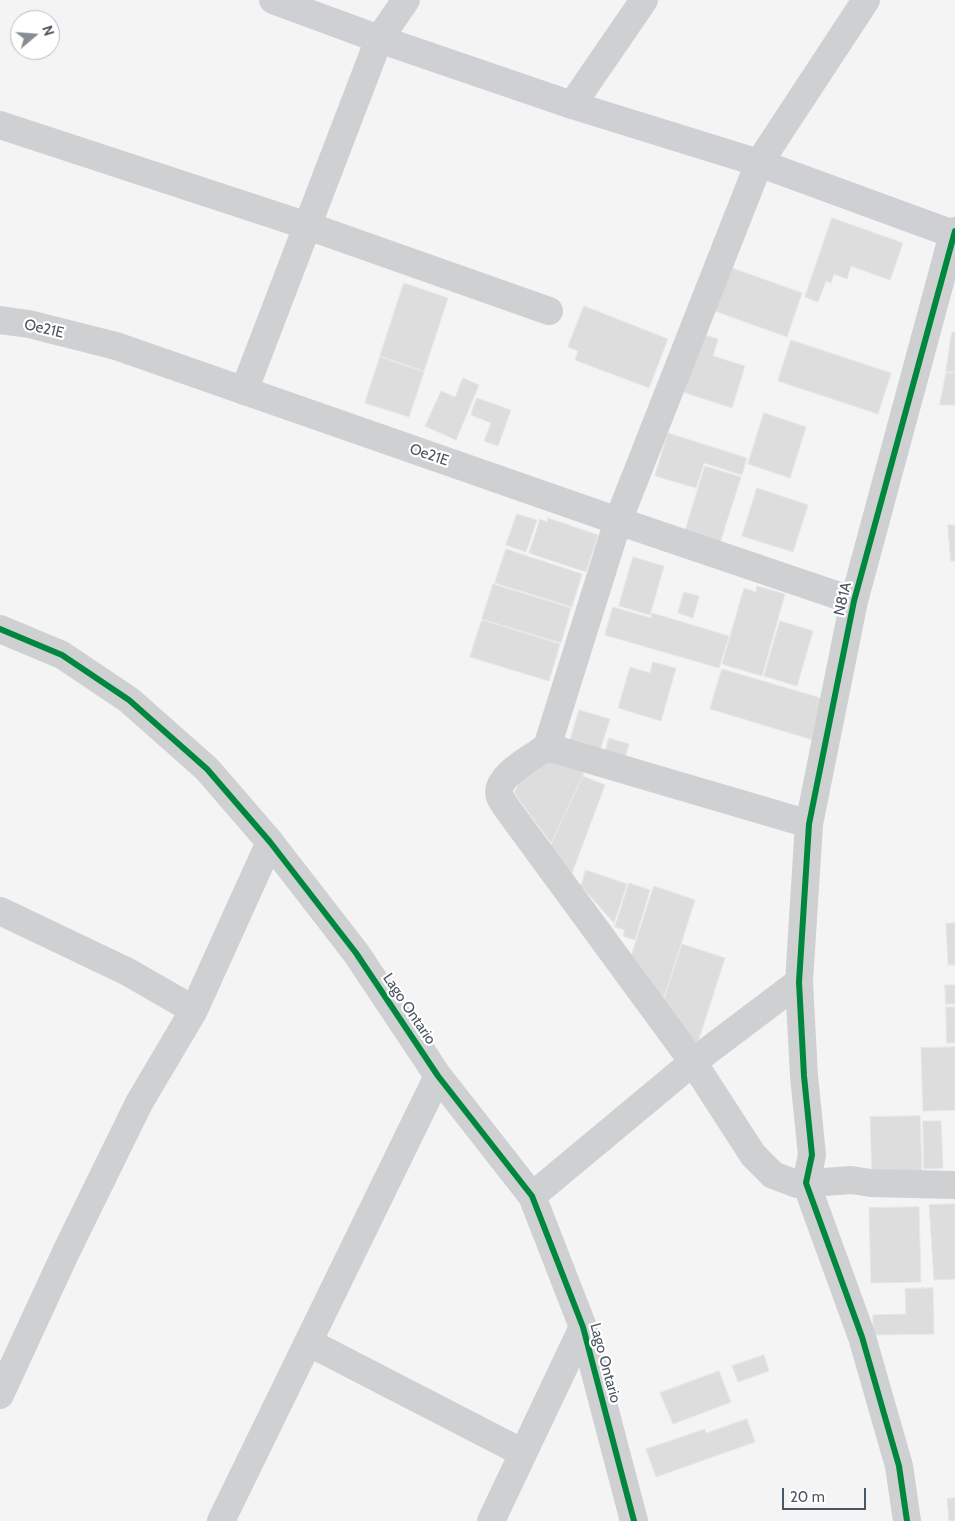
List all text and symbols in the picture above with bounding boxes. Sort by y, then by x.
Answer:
north arrow [10,10,60,60]
text: N [38,23,58,38]
street label: Oe21E [22,316,66,342]
street label: Oe21E [407,440,451,470]
street label: N81A [830,581,856,617]
street label: Lago Ontario [379,970,439,1048]
street label: Lago Ontario [586,1321,624,1405]
scale bar [785,1478,869,1510]
text: 20 m [790,1488,825,1506]

